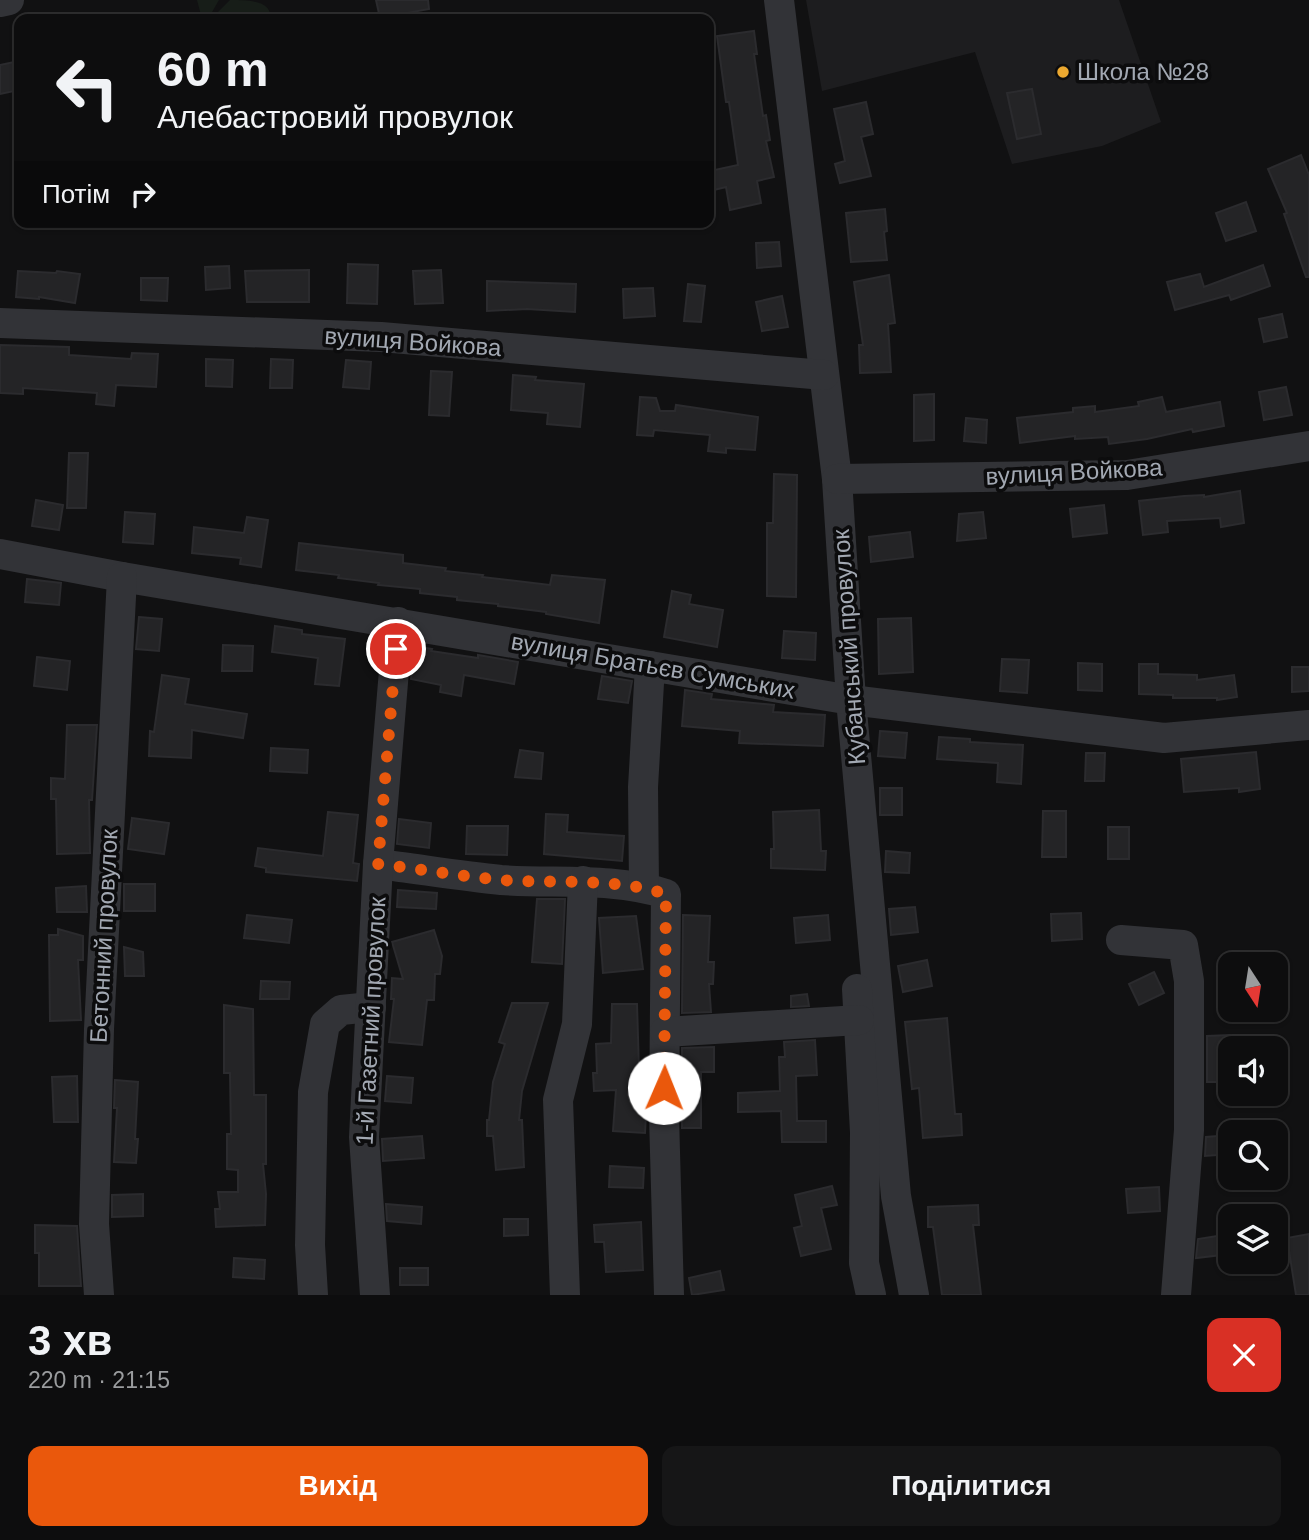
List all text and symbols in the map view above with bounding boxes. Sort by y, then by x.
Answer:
icon: left [42,42,133,133]
text: 60 m [157,42,269,96]
place label: Школа №28 [1077,58,1209,85]
marker: Школа №28 [1055,64,1071,80]
text: Алебастровий провулок [157,99,513,135]
icon: right [124,175,162,213]
text: Потім [42,179,110,209]
street label: вулиця Войкова [324,322,503,361]
street label: вулиця Войкова [985,453,1164,490]
street label: Кубанський провулок [827,528,870,766]
pin [366,619,426,679]
street label: вулиця Братьєв Сумських [509,627,797,704]
icon: arrive [377,630,415,668]
street label: Бетонний провулок [84,828,123,1043]
street label: 1-й Газетний провулок [351,896,391,1146]
north arrow [1218,952,1288,1022]
map controls [1218,952,1288,1274]
button: sound [1218,1036,1288,1106]
position arrow [627,1051,701,1125]
button: search [1218,1120,1288,1190]
button: layers [1218,1204,1288,1274]
text: 3 хв [28,1317,112,1364]
button: close [1207,1318,1281,1392]
text: 220 m · 21:15 [28,1367,170,1393]
button: Вихід [28,1446,648,1526]
button: Поділитися [662,1446,1281,1526]

